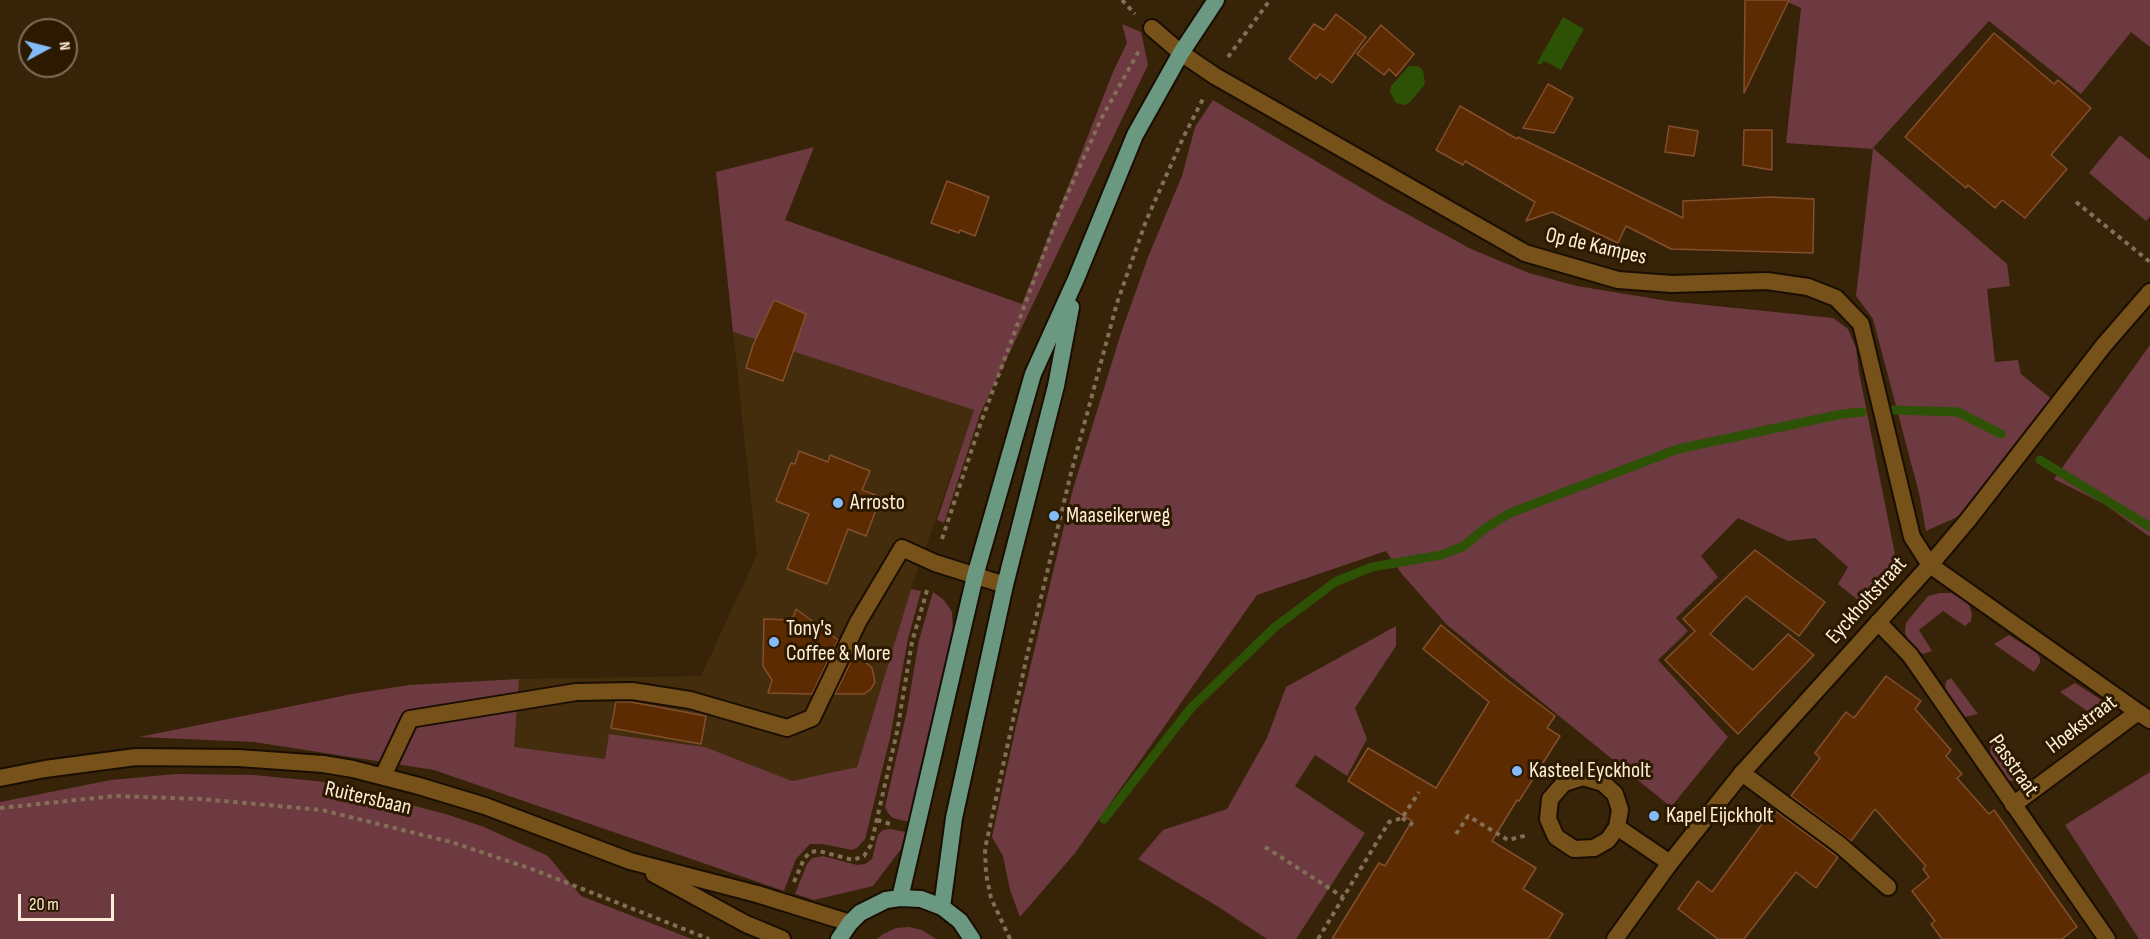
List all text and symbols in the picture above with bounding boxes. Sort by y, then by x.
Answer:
north arrow [18,18,78,78]
text: N [54,41,74,51]
street label: Op de Kampes [1543,223,1649,271]
place label: Arrosto [850,490,905,516]
marker: Arrosto [831,496,845,510]
place label: Maaseikerweg [1066,503,1170,529]
marker: Maaseikerweg [1047,509,1061,523]
street label: Eyckholtstraat [1821,552,1913,650]
place label: Tony's Coffee & More [786,616,890,668]
marker: Tony's Coffee & More [767,635,781,649]
street label: Hoekstraat [2042,690,2122,760]
street label: Passtraat [1982,730,2044,802]
place label: Kasteel Eyckholt [1529,758,1651,784]
marker: Kasteel Eyckholt [1510,764,1524,778]
street label: Ruitersbaan [322,776,414,822]
place label: Kapel Eijckholt [1666,803,1773,829]
marker: Kapel Eijckholt [1647,809,1661,823]
scale bar [21,882,117,920]
text: 20 m [29,894,59,915]

